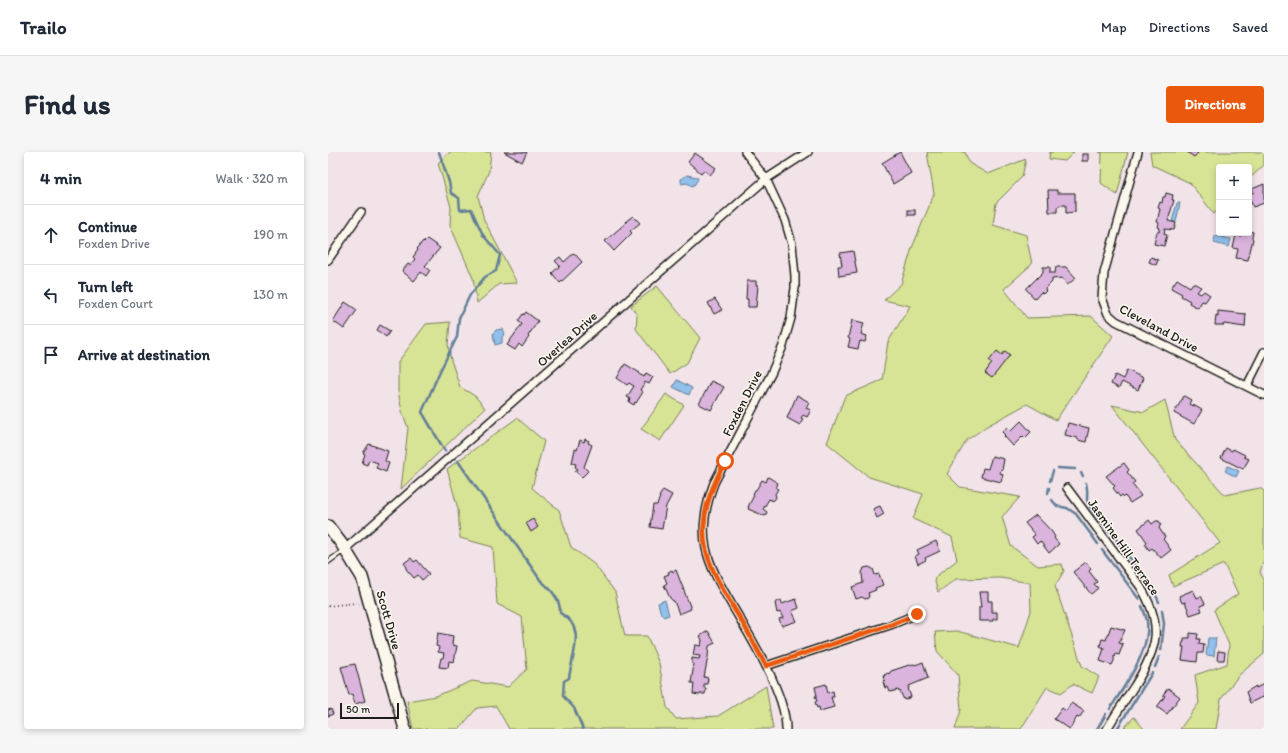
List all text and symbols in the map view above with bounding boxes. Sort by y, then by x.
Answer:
text: Trailo [20,16,67,39]
text: Map [1101,19,1127,36]
text: Directions [1149,19,1210,36]
text: Saved [1232,19,1268,36]
button: Directions [1166,86,1264,123]
text: Find us [24,87,111,121]
map controls [1216,164,1252,236]
button: + [1216,164,1252,200]
text: 4 min [40,168,82,188]
text: Walk · 320 m [216,171,288,186]
button: − [1216,200,1252,236]
text: Continue [78,218,137,236]
icon: ahead [40,224,62,246]
text: 190 m [253,227,288,242]
text: Foxden Drive [78,236,150,251]
text: Turn left [78,278,133,296]
icon: left [40,284,62,306]
text: 130 m [253,287,288,302]
text: Foxden Court [78,296,153,311]
street label: Cleveland Drive [1117,301,1201,355]
street label: Overlea Drive [534,308,600,370]
icon: arrive [40,344,62,366]
text: Arrive at destination [78,346,210,364]
street label: Foxden Drive [719,367,765,439]
route start [716,452,734,470]
street label: Jasmine Hill Terrace [1085,496,1163,598]
street label: Scott Drive [373,589,405,651]
route end [908,605,926,623]
scale bar [340,701,399,720]
text: 50 m [346,703,370,716]

